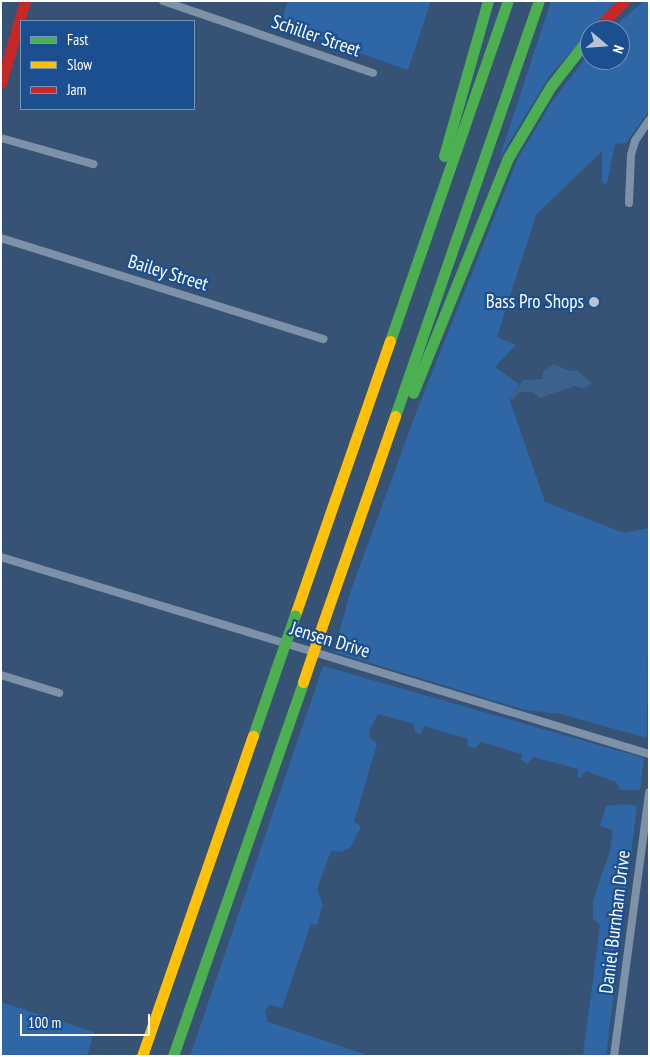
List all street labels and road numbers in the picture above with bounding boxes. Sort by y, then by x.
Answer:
street label: Schiller Street [268,10,364,62]
street label: Bailey Street [125,250,211,296]
street label: Jensen Drive [287,617,373,663]
street label: Daniel Burnham Drive [595,849,635,995]

